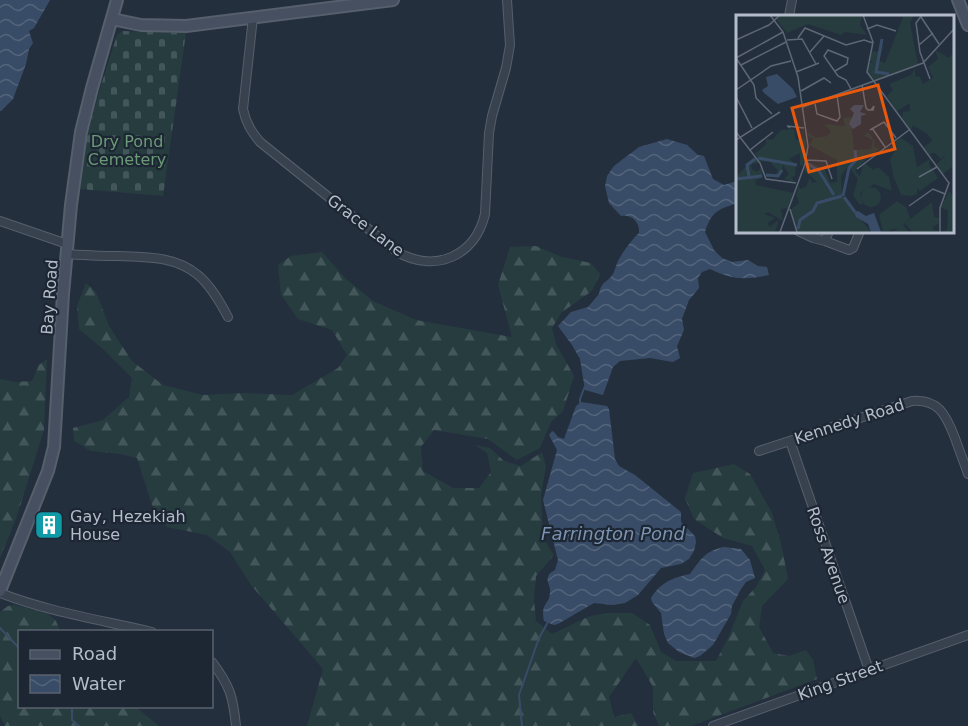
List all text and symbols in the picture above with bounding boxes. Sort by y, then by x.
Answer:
inset map [736,15,953,232]
park label: Dry Pond Cemetery [88,132,166,169]
street label: Grace Lane [324,190,408,260]
street label: Bay Road [37,259,62,335]
street label: Kennedy Road [792,395,907,448]
street label: Ross Avenue [803,504,854,606]
place label: Gay, Hezekiah House [70,507,186,544]
building icon: Gay, Hezekiah House [33,509,65,541]
water label: Farrington Pond [541,523,686,544]
legend [18,630,213,708]
text: Road [72,643,117,664]
street label: King Street [795,656,885,705]
text: Water [72,673,126,694]

